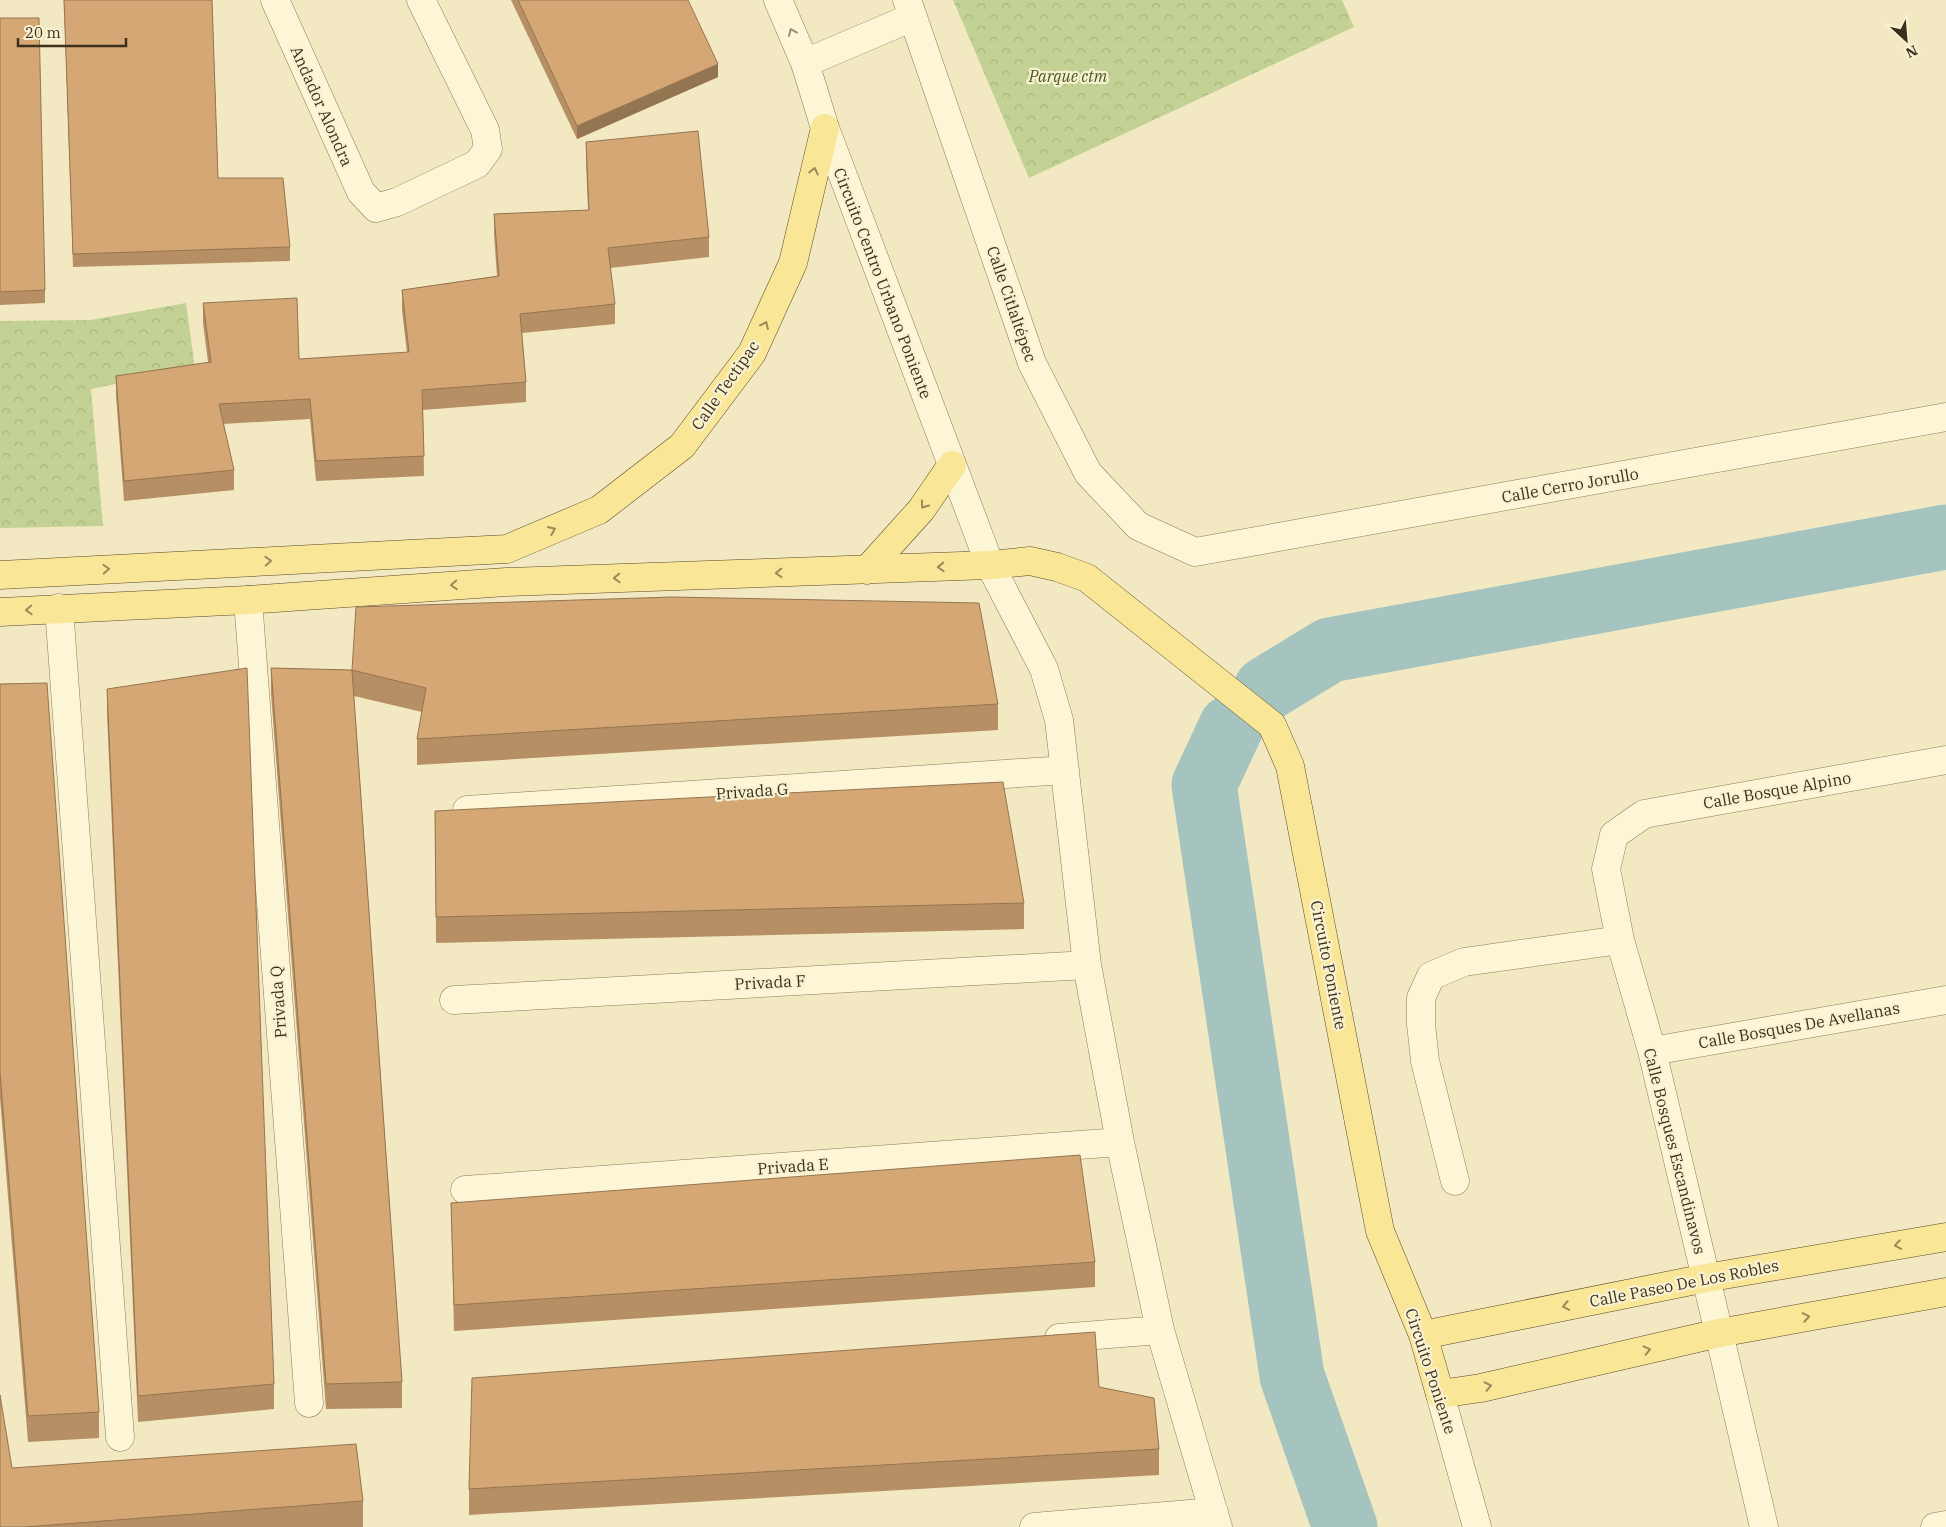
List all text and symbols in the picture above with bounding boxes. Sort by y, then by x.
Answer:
scale bar [18,15,125,47]
north arrow [1881,15,1931,65]
text: 20 m [25,23,61,42]
one-way arrow [788,28,798,37]
text: N [1903,41,1921,62]
street label: Andador Alondra [286,43,358,170]
park label: Parque ctm [1028,66,1108,86]
street label: Circuito Centro Urbano Poniente [830,165,936,401]
one-way arrow [808,166,819,175]
street label: Calle Citlaltépec [983,243,1041,365]
one-way arrow [758,321,769,330]
street label: Calle Tectipac [687,336,763,434]
street label: Calle Cerro Jorullo [1500,463,1640,507]
one-way arrow [921,499,931,508]
one-way arrow [547,525,556,536]
one-way arrow [264,555,272,566]
one-way arrow [937,562,945,572]
one-way arrow [102,563,110,574]
one-way arrow [775,567,783,578]
one-way arrow [612,573,620,583]
one-way arrow [450,580,458,591]
one-way arrow [25,605,33,616]
street label: Calle Bosque Alpino [1701,767,1853,813]
street label: Privada G [715,778,789,804]
street label: Circuito Poniente [1307,899,1351,1031]
street label: Privada Q [265,965,291,1039]
street label: Privada F [734,970,806,994]
street label: Calle Bosques De Avellanas [1697,997,1901,1053]
street label: Calle Bosques Escandinavos [1640,1046,1710,1256]
street label: Privada E [757,1154,829,1178]
one-way arrow [1894,1240,1902,1250]
street label: Calle Paseo De Los Robles [1588,1255,1780,1311]
one-way arrow [1561,1300,1570,1310]
street label: Circuito Poniente [1401,1306,1461,1436]
one-way arrow [1802,1313,1810,1323]
one-way arrow [1642,1345,1651,1356]
one-way arrow [1484,1381,1493,1392]

